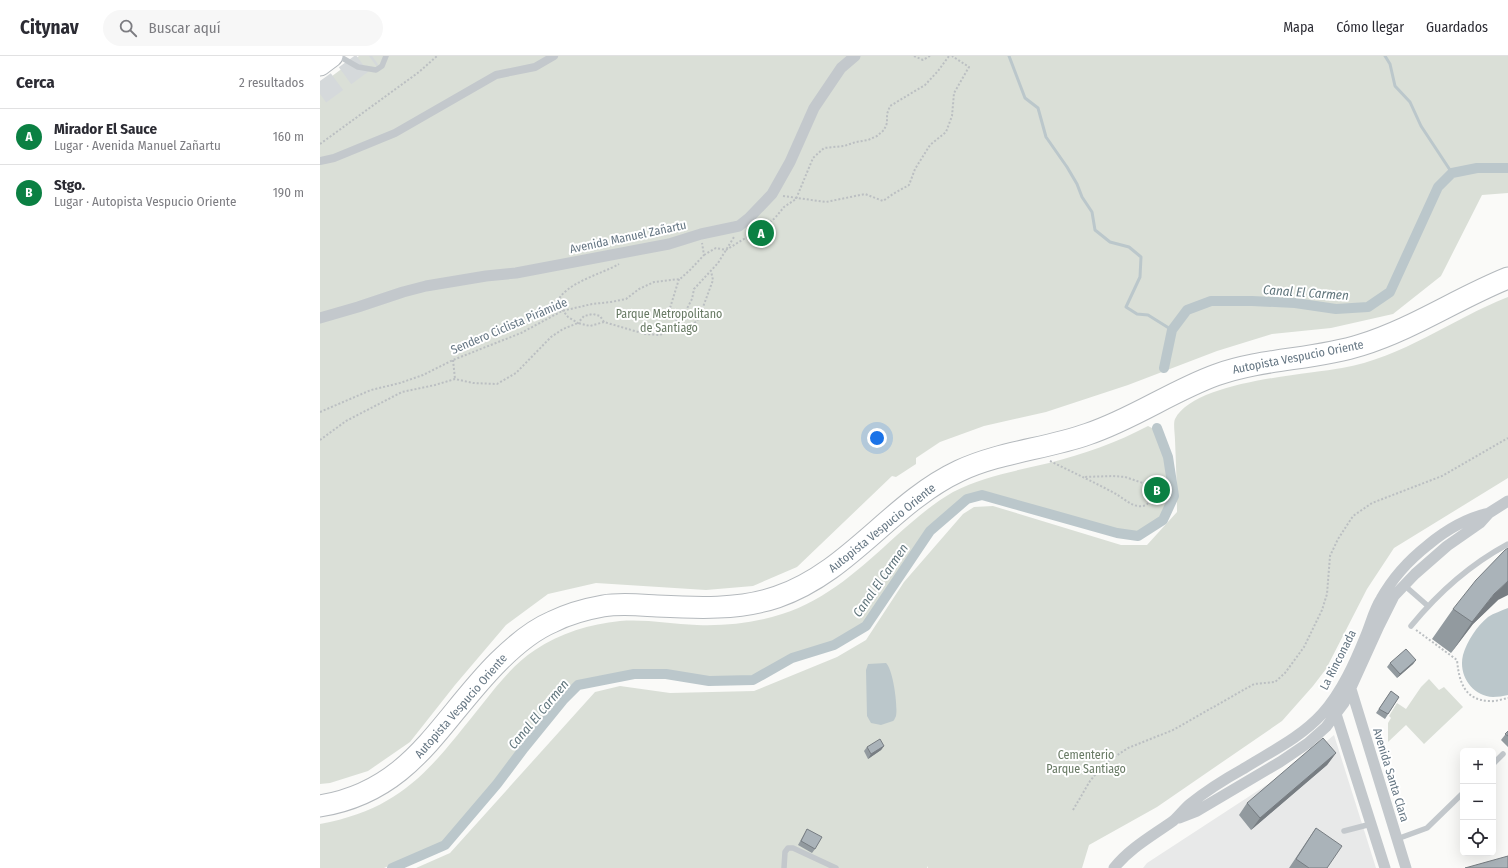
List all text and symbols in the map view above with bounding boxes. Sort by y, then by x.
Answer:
search box [103,10,383,46]
text: Citynav [20,16,79,39]
icon: search [117,17,139,39]
text: Buscar aquí [149,19,220,37]
text: Mapa [1283,19,1314,36]
text: Cómo llegar [1336,19,1404,36]
text: Guardados [1426,19,1488,36]
text: Cerca [16,72,55,93]
text: 2 resultados [239,75,304,90]
text: Mirador El Sauce [54,120,157,138]
text: A [25,129,33,144]
text: 160 m [273,129,304,144]
text: Lugar · Avenida Manuel Zañartu [54,138,221,153]
text: Stgo. [54,176,85,194]
text: B [25,185,33,200]
text: 190 m [273,185,304,200]
text: Lugar · Autopista Vespucio Oriente [54,194,236,209]
street label: Avenida Manuel Zañartu [568,218,688,256]
pin: A [748,218,774,248]
water label: Canal El Carmen [1263,282,1350,303]
street label: Sendero Ciclista Pirámide [449,295,569,357]
park label: Parque Metropolitano de Santiago [616,307,722,335]
street label: Autopista Vespucio Oriente [1231,337,1365,377]
your location [867,428,887,448]
pin: B [1144,475,1170,505]
street label: Autopista Vespucio Oriente [826,481,938,575]
water label: Canal El Carmen [850,541,911,620]
street label: La Rinconada [1317,628,1359,692]
street label: Autopista Vespucio Oriente [412,651,510,761]
water label: Canal El Carmen [505,676,572,752]
street label: Avenida Santa Clara [1370,726,1412,824]
park label: Cementerio Parque Santiago [1046,748,1126,776]
map controls [1460,748,1496,856]
button: + [1460,748,1496,784]
button: − [1460,784,1496,820]
button: locate [1460,820,1496,856]

